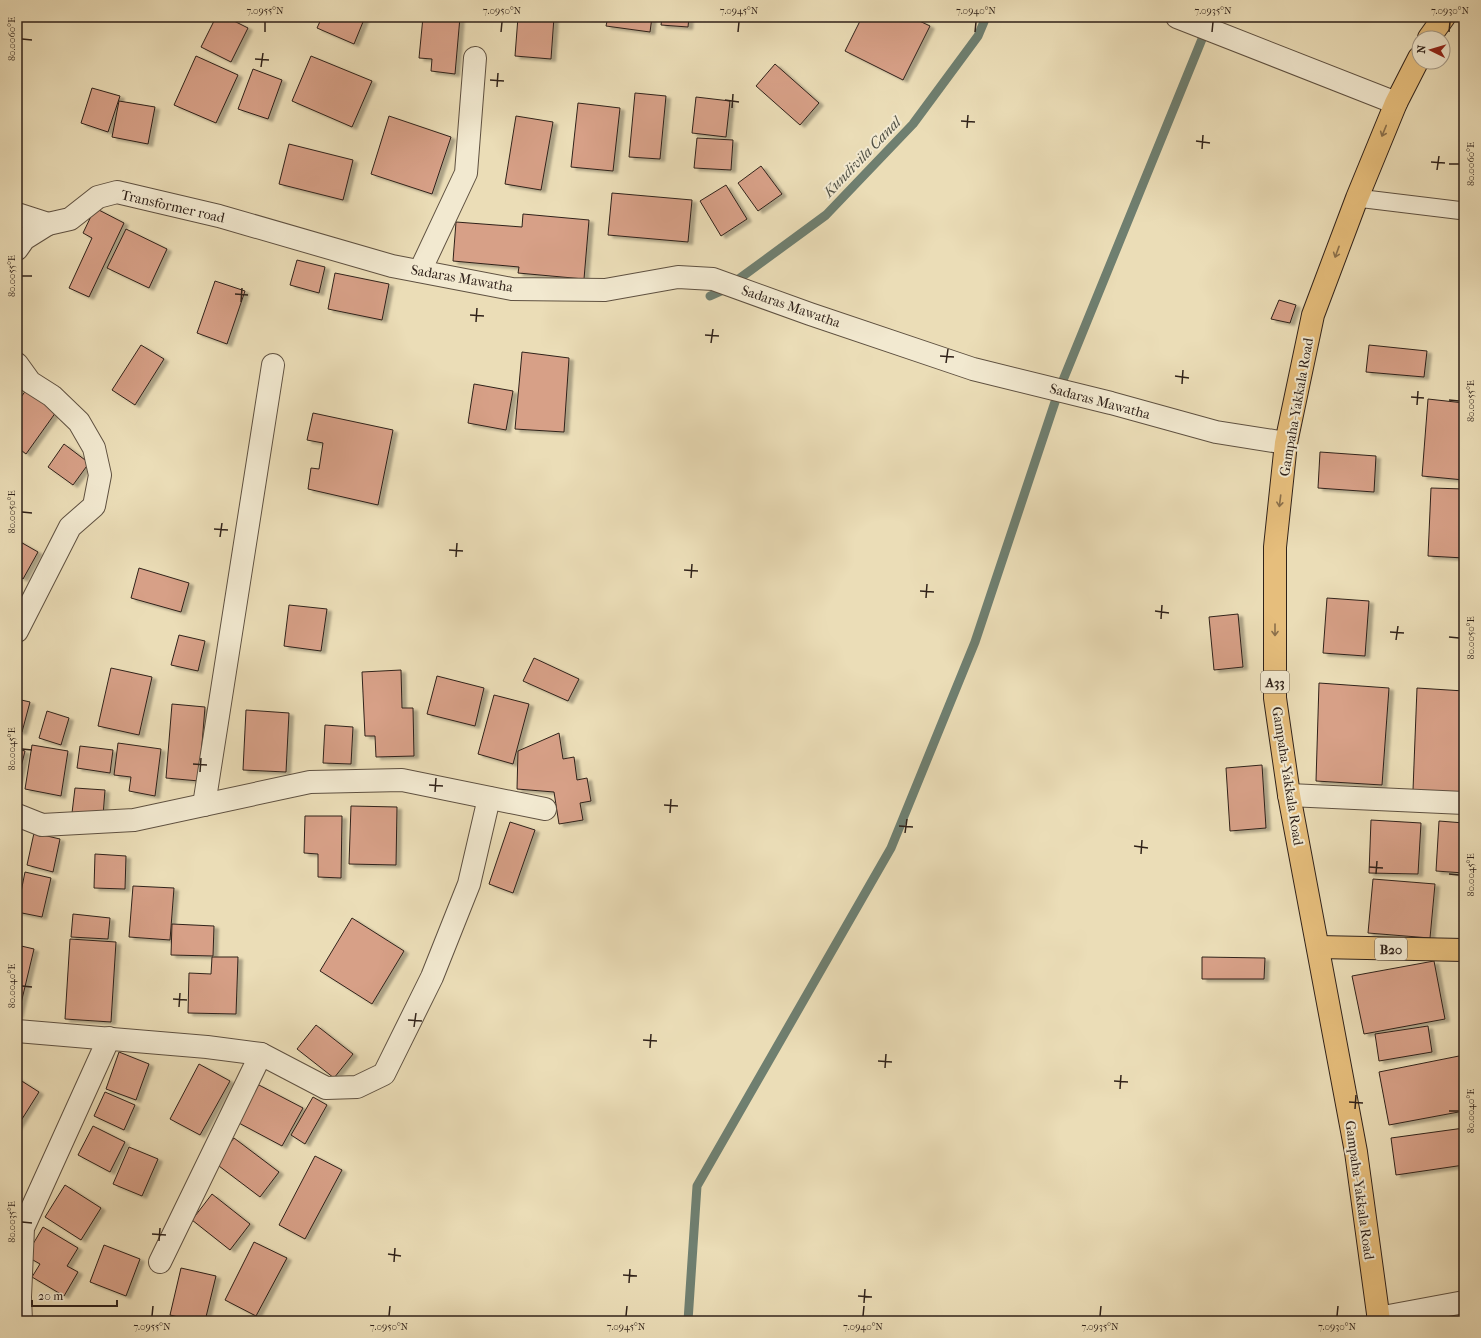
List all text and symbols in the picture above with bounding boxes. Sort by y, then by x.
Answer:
text: 7.0955°N [246,5,284,17]
text: 7.0950°N [483,5,522,17]
text: 7.0945°N [720,5,759,17]
text: 7.0940°N [956,5,996,17]
text: 7.0935°N [1194,5,1232,17]
text: 7.0930°N [1431,5,1470,17]
text: 80.0060°E [6,17,18,61]
north arrow [1411,30,1451,70]
text: N [1415,44,1428,54]
water label: Kundivila Canal [819,112,906,201]
one-way arrow [1380,125,1388,137]
text: 80.0060°E [1465,142,1477,186]
street label: Transformer road [119,186,227,227]
one-way arrow [1332,246,1340,258]
text: 80.0055°E [6,255,18,297]
street label: Sadaras Mawatha [409,261,515,296]
street label: Sadaras Mawatha [739,282,843,332]
street label: Gampaha-Yakkala Road [1276,336,1317,478]
street label: Sadaras Mawatha [1048,380,1153,423]
text: 80.0055°E [1465,380,1477,422]
text: 80.0050°E [6,490,18,534]
one-way arrow [1276,494,1284,507]
text: 80.0050°E [1465,616,1477,660]
one-way arrow [1271,623,1279,636]
road number: A33 [1261,671,1289,693]
street label: Gampaha-Yakkala Road [1268,705,1307,847]
text: 80.0045°E [6,727,18,771]
text: 80.0045°E [1465,853,1477,897]
road number: B20 [1375,938,1407,960]
text: 80.0040°E [6,964,18,1008]
text: 80.0040°E [1465,1089,1477,1133]
street label: Gampaha-Yakkala Road [1341,1119,1378,1261]
text: 80.0035°E [6,1201,18,1243]
scale bar [32,1282,117,1308]
text: 20 m [38,1289,63,1303]
text: 7.0955°N [133,1321,171,1333]
text: 7.0950°N [370,1321,409,1333]
text: 7.0945°N [607,1321,646,1333]
text: 7.0940°N [843,1321,883,1333]
text: 7.0935°N [1081,1321,1119,1333]
text: 7.0930°N [1318,1321,1357,1333]

